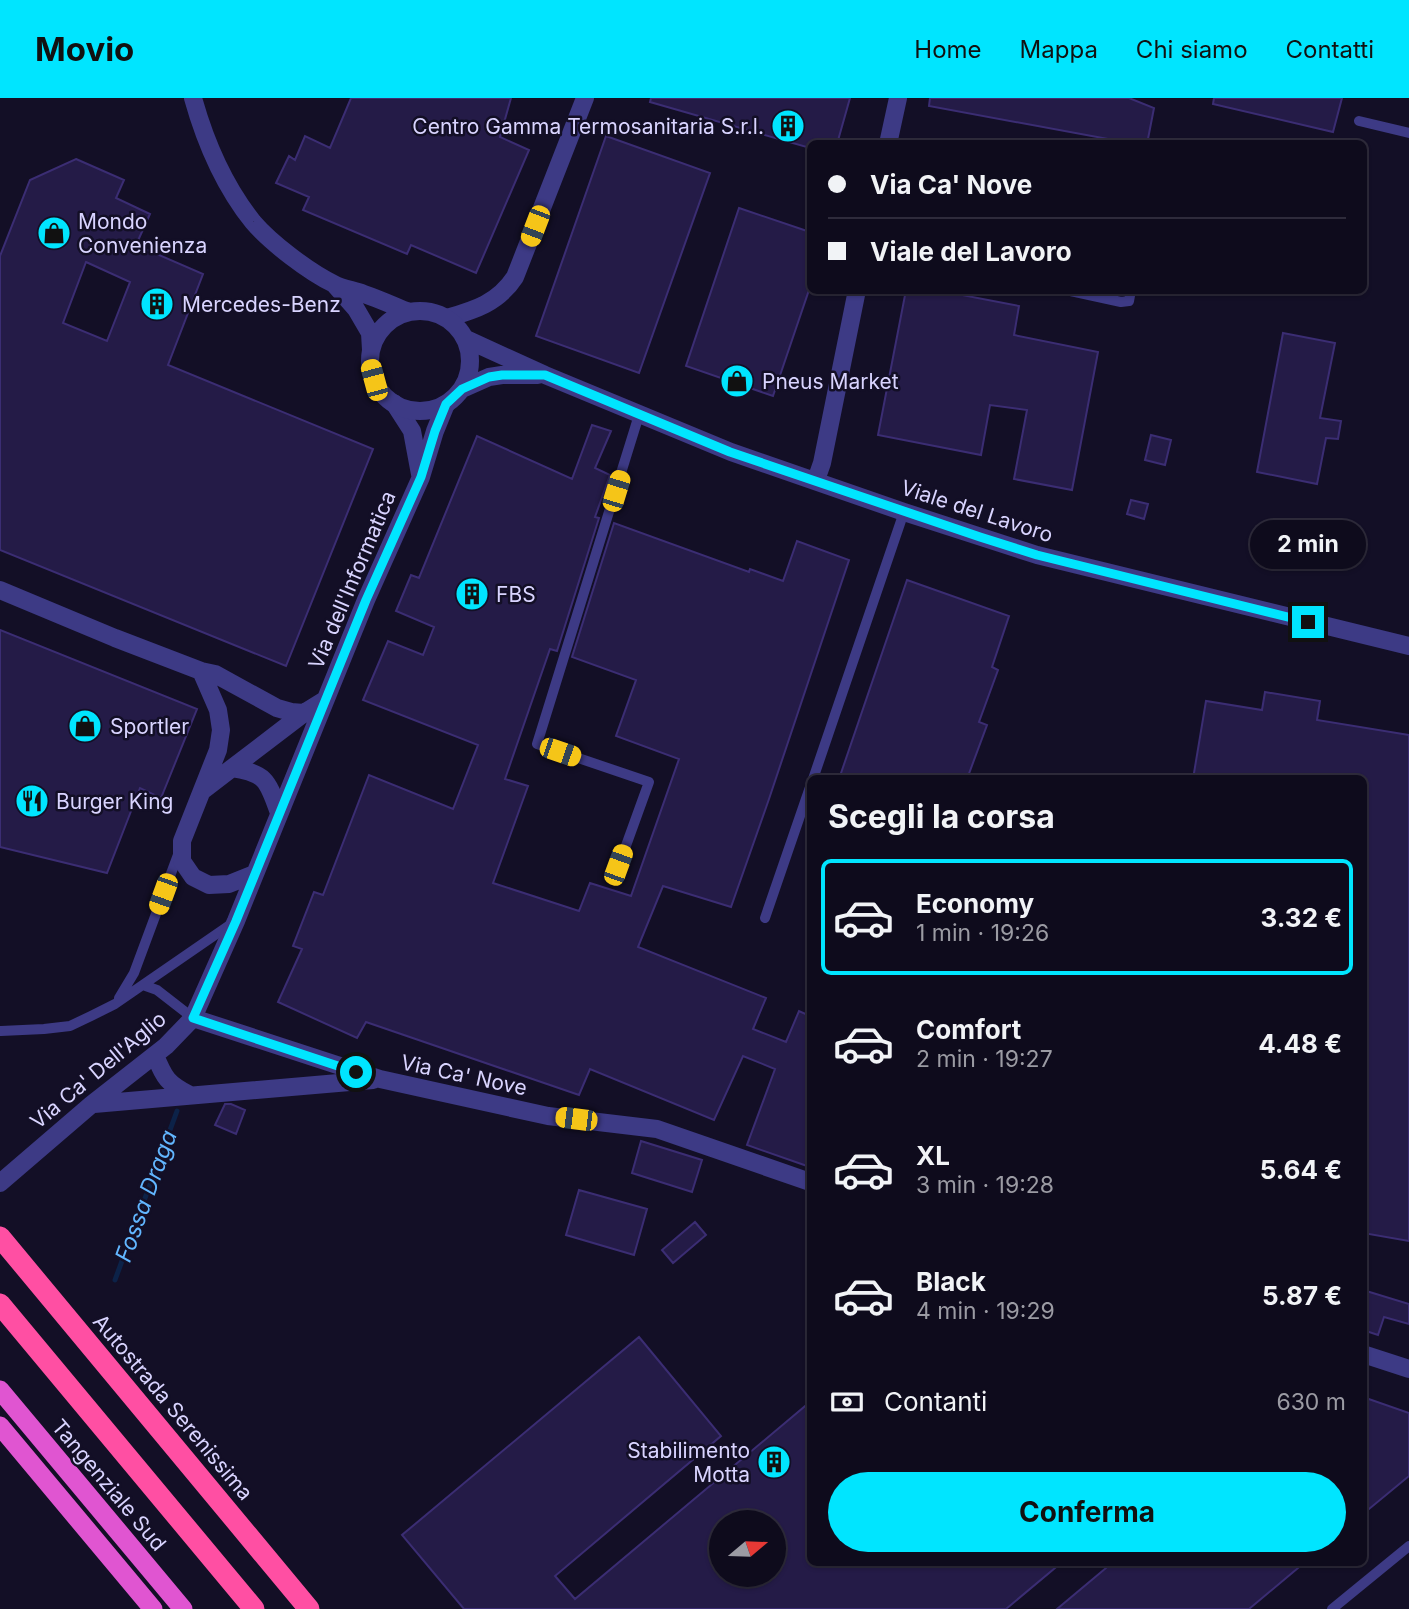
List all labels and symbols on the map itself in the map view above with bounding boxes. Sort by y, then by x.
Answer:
building icon: Centro Gamma Termosanitaria S.r.l. [769,107,807,145]
place label: Centro Gamma Termosanitaria S.r.l. [412,114,764,139]
car [518,203,553,249]
place label: Mondo Convenienza [78,209,207,258]
shop icon: Mondo Convenienza [35,214,73,252]
building icon: Mercedes-Benz [138,285,176,323]
place label: Mercedes-Benz [182,292,341,317]
car [359,357,390,403]
shop icon: Pneus Market [718,362,756,400]
place label: Pneus Market [762,369,899,394]
car [600,468,633,514]
street label: Viale del Lavoro [898,475,1056,547]
street label: Via dell'Informatica [303,487,401,673]
callout: 2 min [1250,520,1366,570]
building icon: FBS [453,575,491,613]
place label: FBS [496,582,536,607]
route end [1292,606,1324,638]
shop icon: Sportler [66,707,104,745]
place label: Sportler [110,714,189,739]
car [537,735,584,769]
restaurant icon: Burger King [13,782,51,820]
place label: Burger King [56,789,173,814]
car [601,842,636,888]
car [146,871,181,917]
street label: Via Ca' Dell'Aglio [25,1006,171,1134]
street label: Via Ca' Nove [399,1049,529,1101]
route start [340,1056,372,1088]
car [554,1106,599,1132]
water label: Fossa Draga [109,1126,183,1266]
street label: Autostrada Serenissima [88,1309,258,1505]
street label: Tangenziale Sud [47,1414,171,1556]
place label: Stabilimento Motta [627,1438,750,1487]
building icon: Stabilimento Motta [755,1443,793,1481]
north arrow [709,1510,786,1587]

